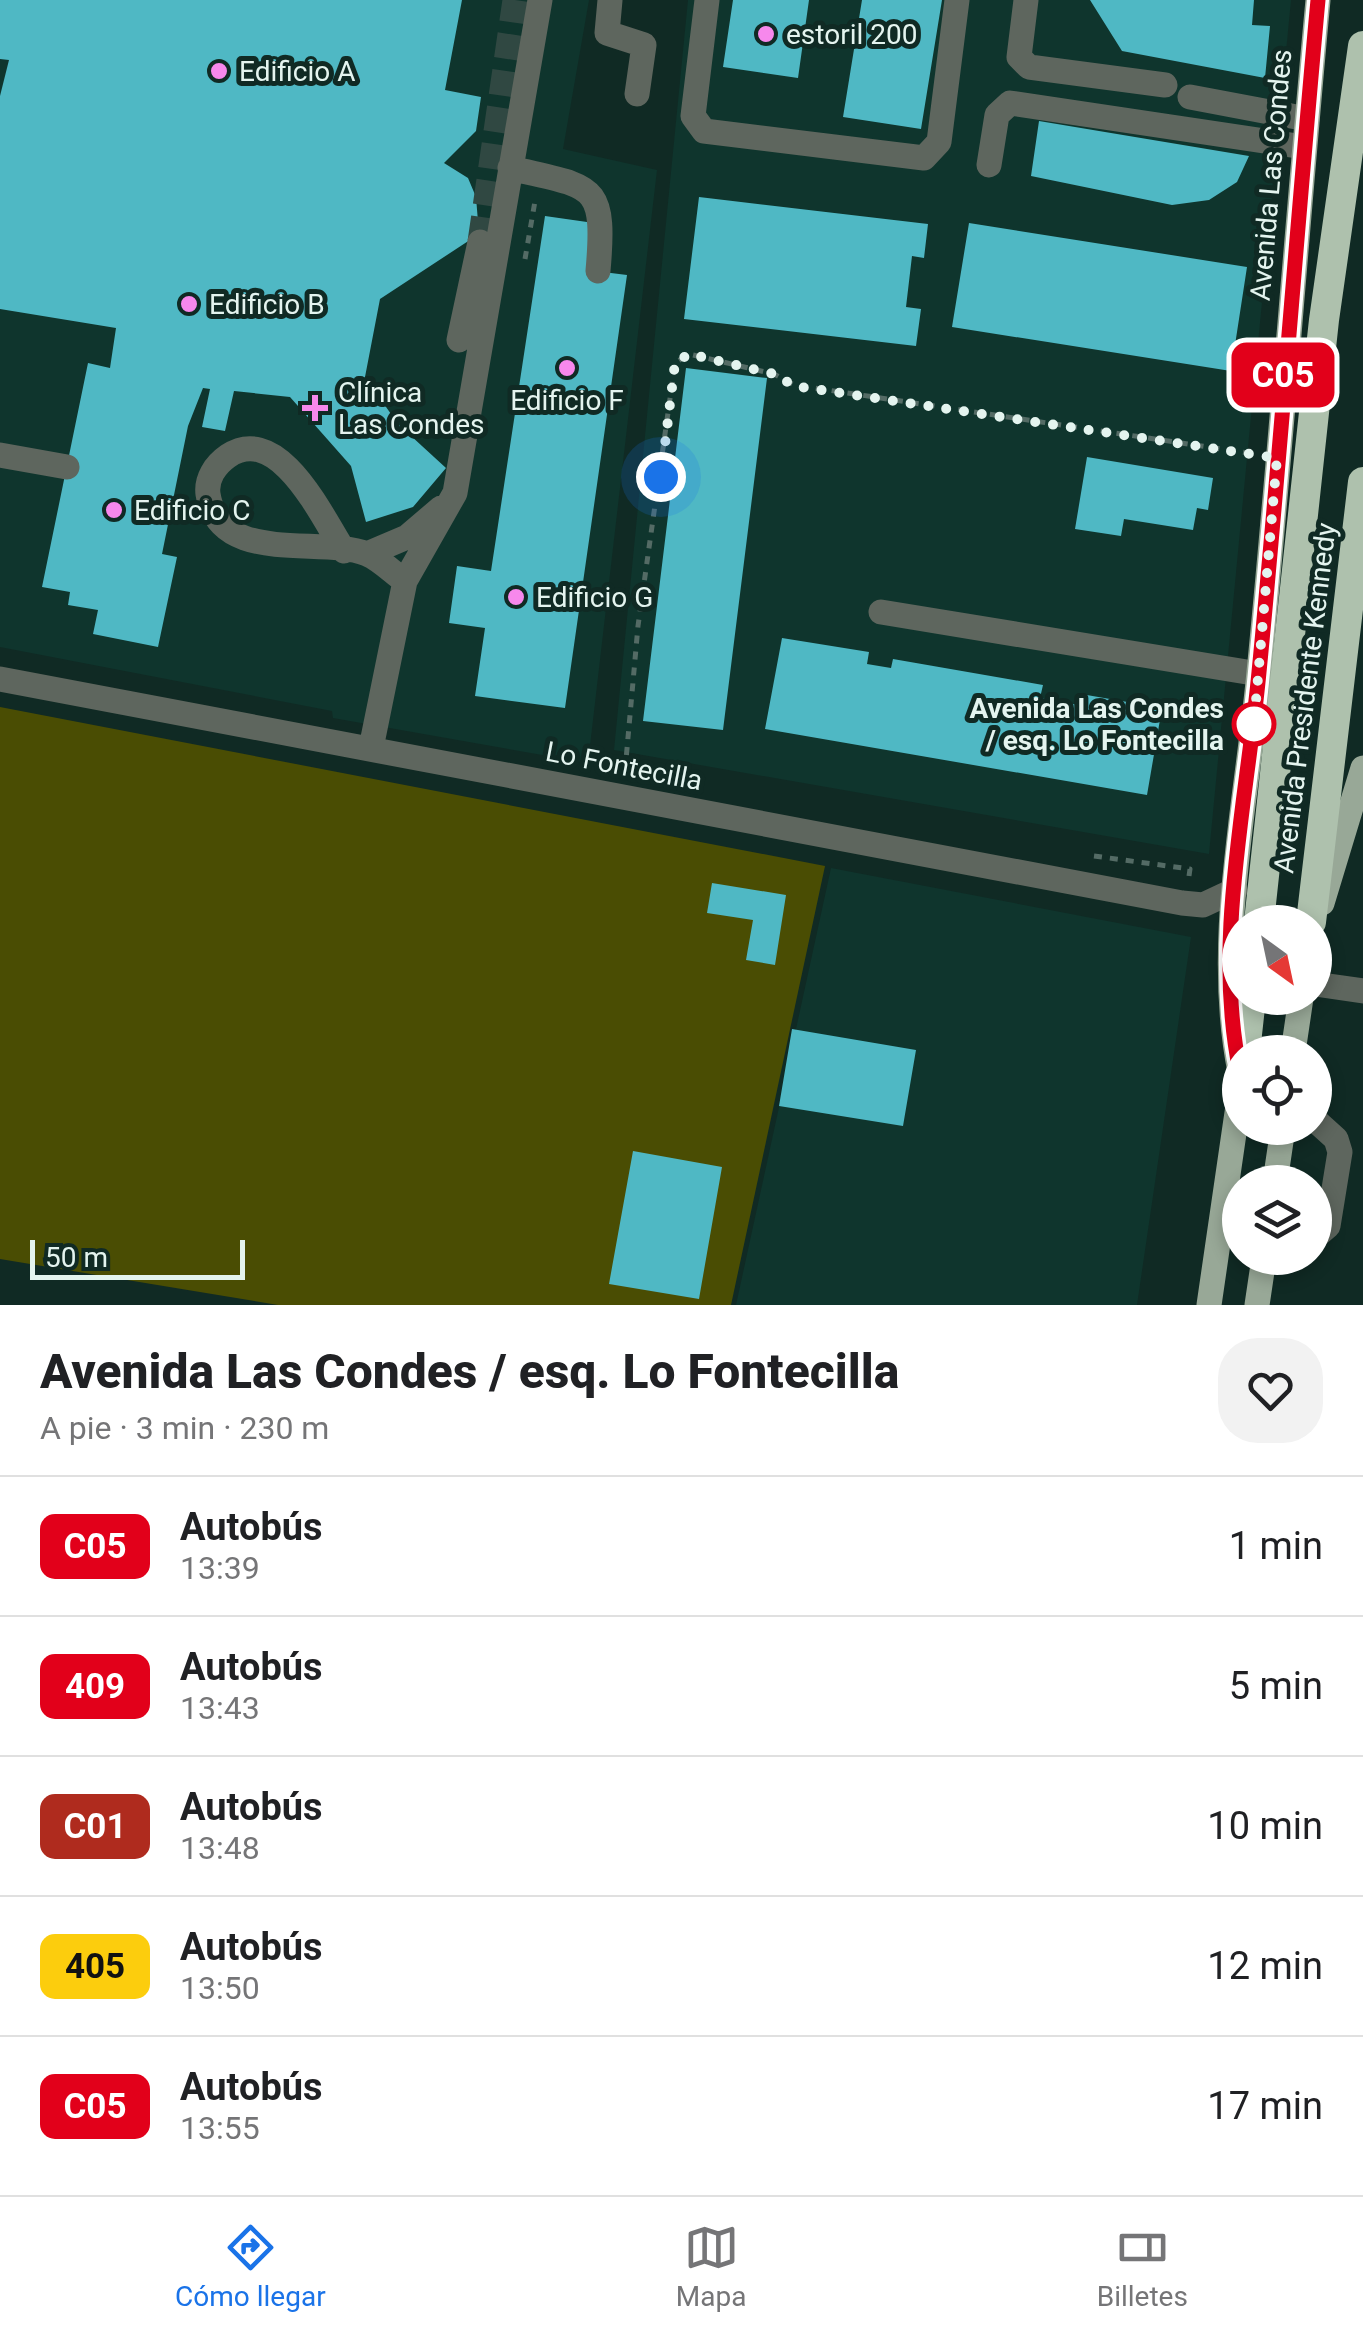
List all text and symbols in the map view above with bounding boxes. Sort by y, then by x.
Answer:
place label: estoril 200 [786,18,917,51]
marker: estoril 200 [755,23,777,45]
street label: Avenida Las Condes [1244,48,1298,302]
place label: Edificio A [239,55,355,88]
marker: Edificio A [208,60,230,82]
place label: Edificio B [209,288,325,321]
marker: Edificio B [178,293,200,315]
line badge: C05 [1226,342,1340,408]
text: C05 [1251,355,1315,396]
marker: Edificio F [556,357,578,379]
place label: Clínica Las Condes [338,376,484,441]
place label: Edificio F [510,384,624,417]
marker: Clínica Las Condes [302,395,328,421]
your location [636,452,686,502]
place label: Edificio C [134,494,250,527]
marker: Edificio C [103,499,125,521]
street label: Avenida Presidente Kennedy [1267,521,1343,875]
place label: Edificio G [536,581,653,614]
marker: Edificio G [505,586,527,608]
place label: Avenida Las Condes / esq. Lo Fontecilla [969,692,1224,757]
marker: Avenida Las Condes / esq. Lo Fontecilla [1233,703,1275,745]
street label: Lo Fontecilla [543,735,705,797]
north arrow [1222,905,1332,1015]
map controls [1222,905,1332,1275]
button: locate [1222,1035,1332,1145]
button: layers [1222,1165,1332,1275]
scale bar [30,1235,245,1280]
text: 50 m [45,1241,108,1274]
button: heart [1218,1338,1323,1443]
text: Avenida Las Condes / esq. Lo Fontecilla [40,1343,899,1400]
text: A pie · 3 min · 230 m [40,1409,329,1447]
text: Autobús [180,1505,323,1549]
text: 1 min [1229,1524,1323,1568]
text: C05 [63,1526,127,1567]
text: 13:39 [180,1549,260,1587]
text: Autobús [180,1645,323,1689]
text: 5 min [1229,1664,1323,1708]
text: 409 [65,1666,125,1707]
text: 13:43 [180,1689,260,1727]
text: Autobús [180,1785,323,1829]
text: 10 min [1207,1804,1323,1848]
text: C01 [63,1806,127,1847]
text: 13:48 [180,1829,260,1867]
text: Autobús [180,1925,323,1969]
text: 12 min [1207,1944,1323,1988]
text: 405 [65,1946,125,1987]
text: 13:50 [180,1969,260,2007]
text: Autobús [180,2065,323,2109]
text: 17 min [1207,2084,1323,2128]
text: C05 [63,2086,127,2127]
text: 13:55 [180,2109,260,2147]
tab: Cómo llegar [175,2220,326,2313]
tab: Mapa [676,2220,747,2313]
tab: Billetes [1097,2220,1188,2313]

